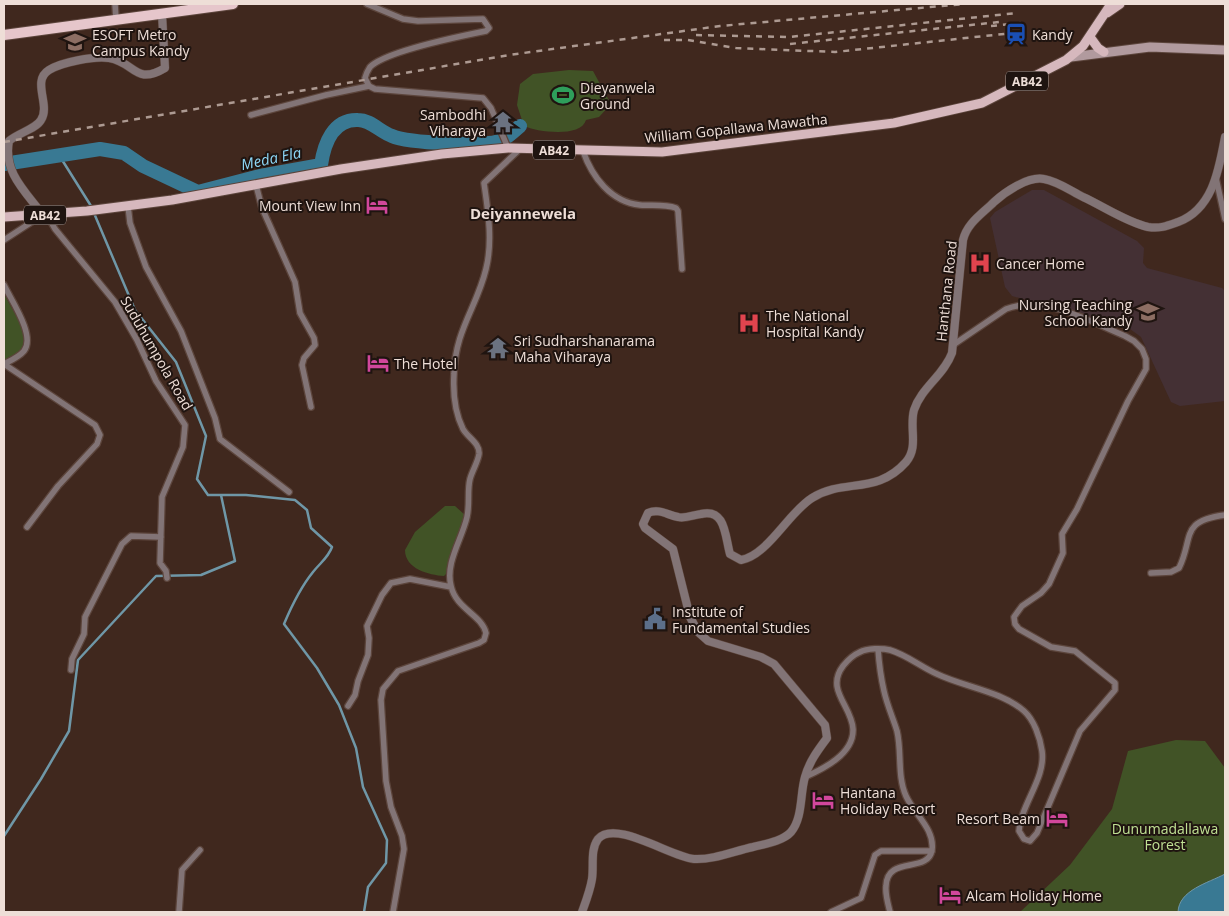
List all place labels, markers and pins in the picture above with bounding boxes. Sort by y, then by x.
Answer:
station icon: Kandy [1003,21,1029,47]
place label: ESOFT Metro Campus Kandy [92,25,191,60]
place label: Kandy [1032,25,1074,44]
school or university icon: ESOFT Metro Campus Kandy [62,29,88,55]
place label: Dieyanwela Ground [580,78,655,113]
sports icon: Dieyanwela Ground [550,82,576,108]
place label: Sambodhi Viharaya [420,105,486,140]
temple icon: Sambodhi Viharaya [490,109,516,135]
hotel icon: Mount View Inn [364,192,390,218]
place label: Mount View Inn [259,196,361,215]
hospital icon: Cancer Home [967,250,993,276]
place label: Cancer Home [996,254,1085,273]
place label: Nursing Teaching School Kandy [1019,295,1133,330]
school or university icon: Nursing Teaching School Kandy [1135,299,1161,325]
place label: The National Hospital Kandy [766,306,865,341]
hospital icon: The National Hospital Kandy [736,310,762,336]
place label: Sri Sudharshanarama Maha Viharaya [514,331,655,366]
temple icon: Sri Sudharshanarama Maha Viharaya [485,335,511,361]
hotel icon: The Hotel [365,350,391,376]
place label: The Hotel [394,354,457,373]
place label: Institute of Fundamental Studies [672,602,810,637]
public building icon: Institute of Fundamental Studies [642,606,668,632]
place label: Hantana Holiday Resort [840,783,935,818]
hotel icon: Hantana Holiday Resort [810,787,836,813]
hotel icon: Resort Beam [1044,805,1070,831]
place label: Resort Beam [956,809,1040,828]
hotel icon: Alcam Holiday Home [937,882,963,908]
place label: Alcam Holiday Home [966,886,1102,905]

